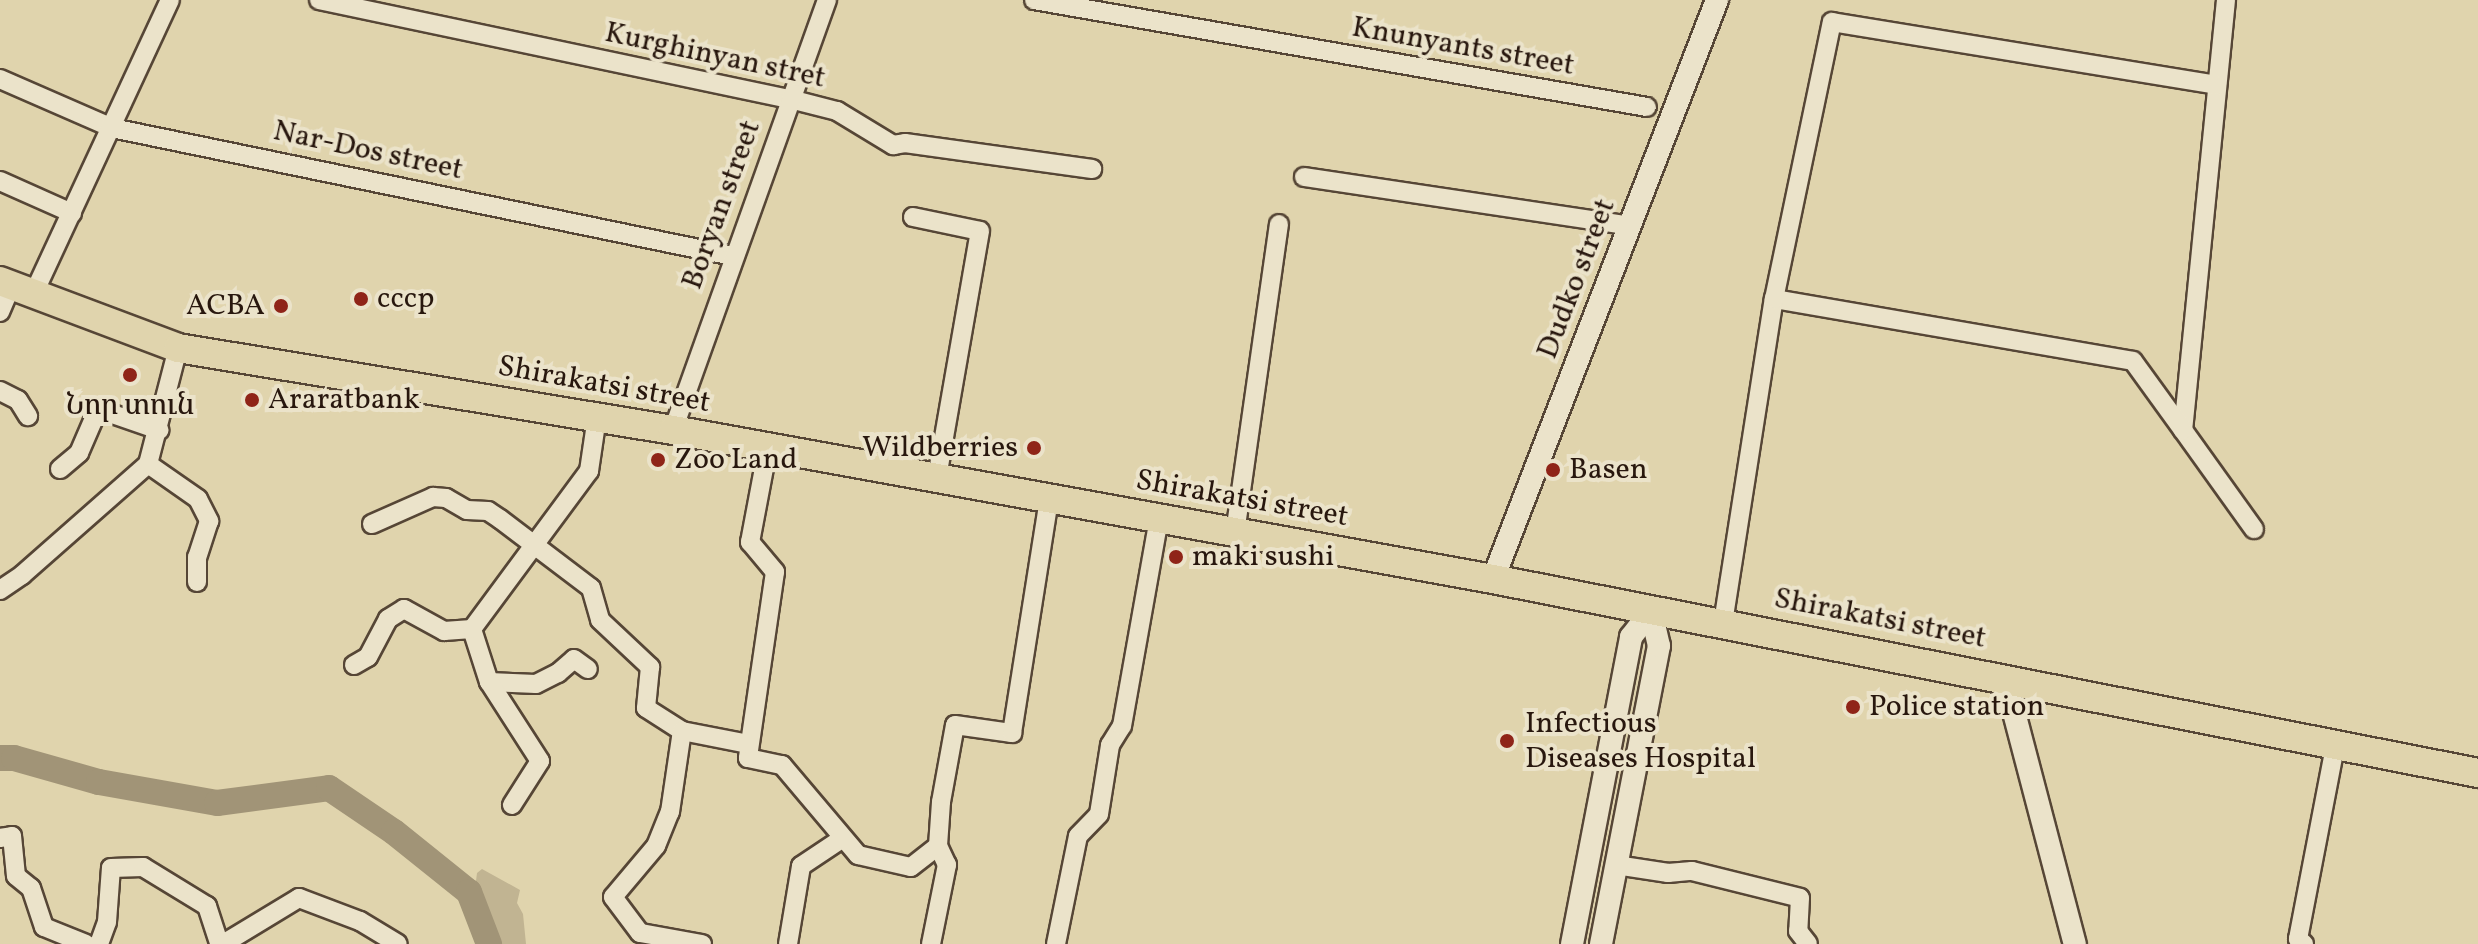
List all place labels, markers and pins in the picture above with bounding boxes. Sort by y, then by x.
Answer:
place label: ссср [377,281,434,317]
place label: ACBA [186,288,265,324]
marker: ссср [352,290,370,308]
marker: ACBA [272,297,290,315]
marker: Նոր տուն [121,366,139,384]
place label: Araratbank [268,382,420,418]
place label: Նոր տուն [66,388,194,424]
marker: Araratbank [243,391,261,409]
place label: Wildberries [862,430,1018,466]
marker: Wildberries [1025,439,1043,457]
place label: Zoo Land [674,442,797,478]
marker: Zoo Land [649,451,667,469]
place label: Basen [1569,452,1648,488]
marker: Basen [1544,461,1562,479]
place label: maki sushi [1192,539,1334,575]
marker: maki sushi [1167,548,1185,566]
place label: Police station [1869,689,2044,725]
marker: Police station [1844,698,1862,716]
place label: Infectious Diseases Hospital [1525,706,1756,776]
marker: Infectious Diseases Hospital [1496,730,1518,752]

